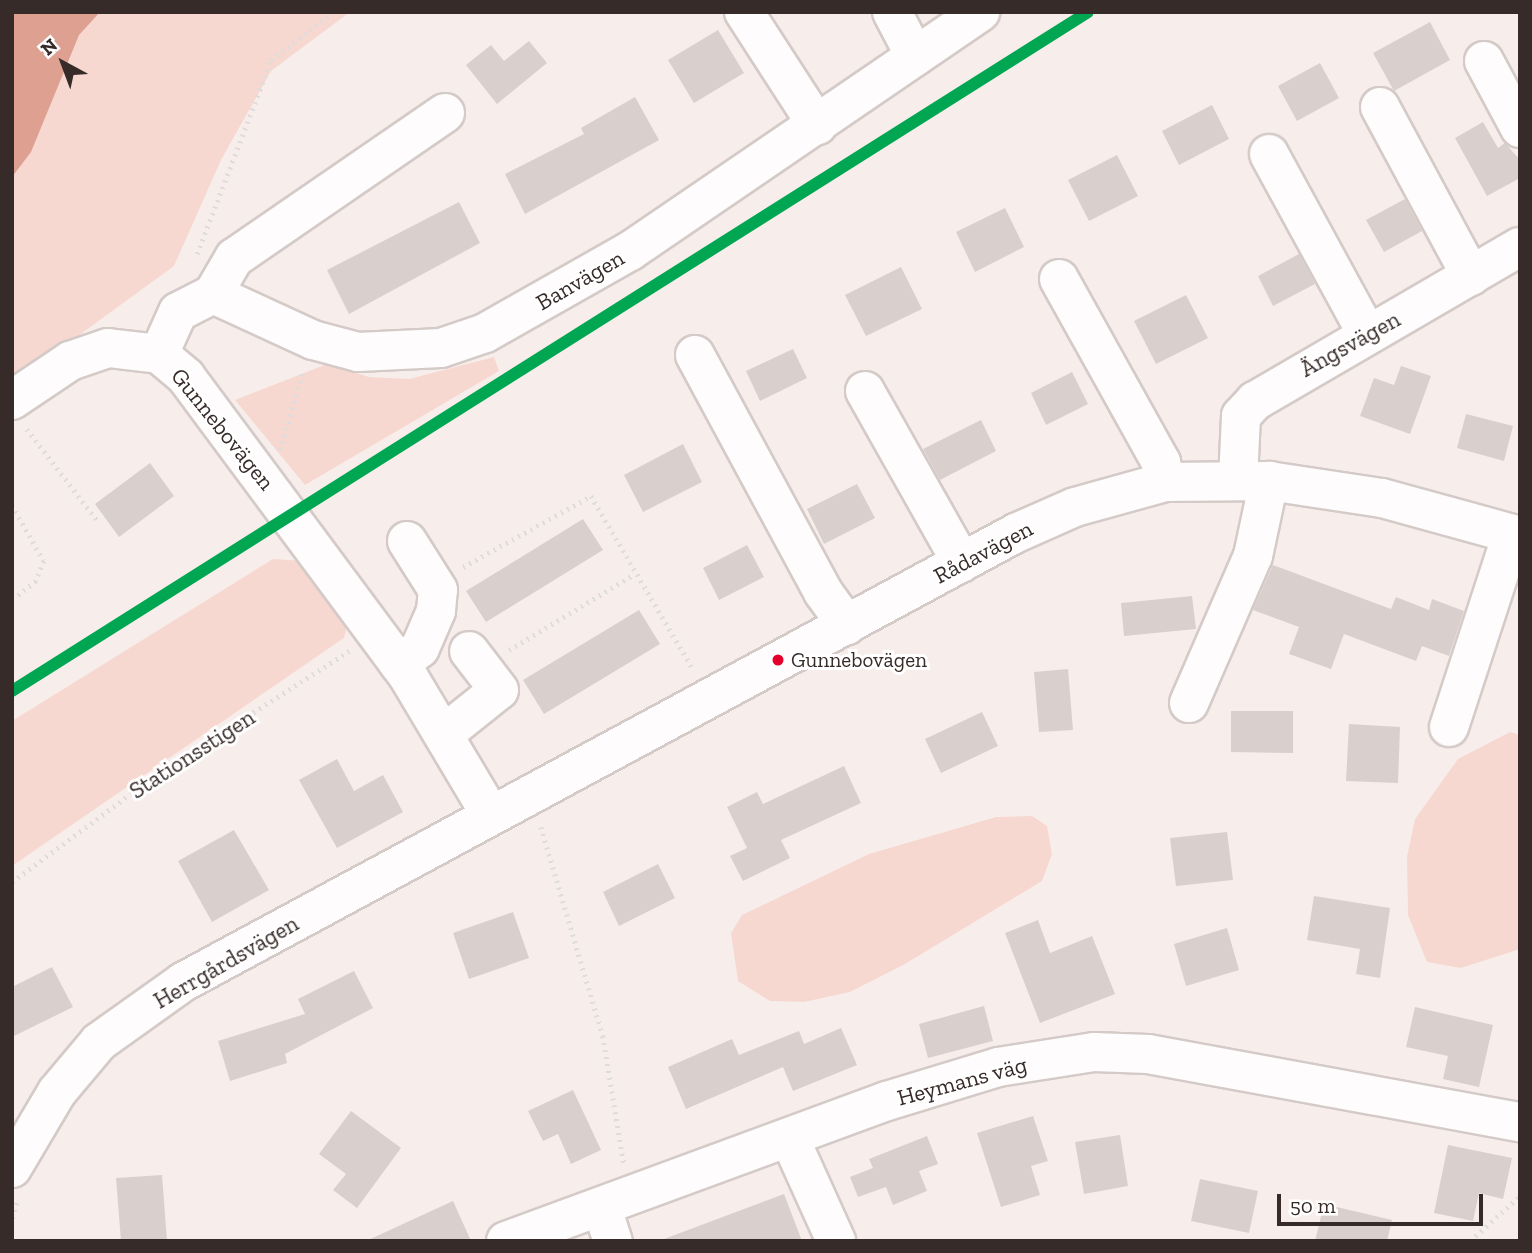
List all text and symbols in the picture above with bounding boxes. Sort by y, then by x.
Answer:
north arrow [28,28,98,98]
text: N [36,33,62,60]
street label: Banvägen [531,244,629,316]
street label: Ängsvägen [1295,305,1405,383]
street label: Gunnebovägen [165,362,281,496]
street label: Rådavägen [929,514,1037,590]
place label: Gunnebovägen [791,647,927,673]
marker: Gunnebovägen [771,653,785,667]
street label: Stationsstigen [124,703,260,805]
street label: Herrgårdsvägen [149,909,303,1015]
street label: Heymans väg [894,1050,1030,1112]
scale bar [1280,1180,1486,1224]
text: 50 m [1290,1193,1336,1218]

